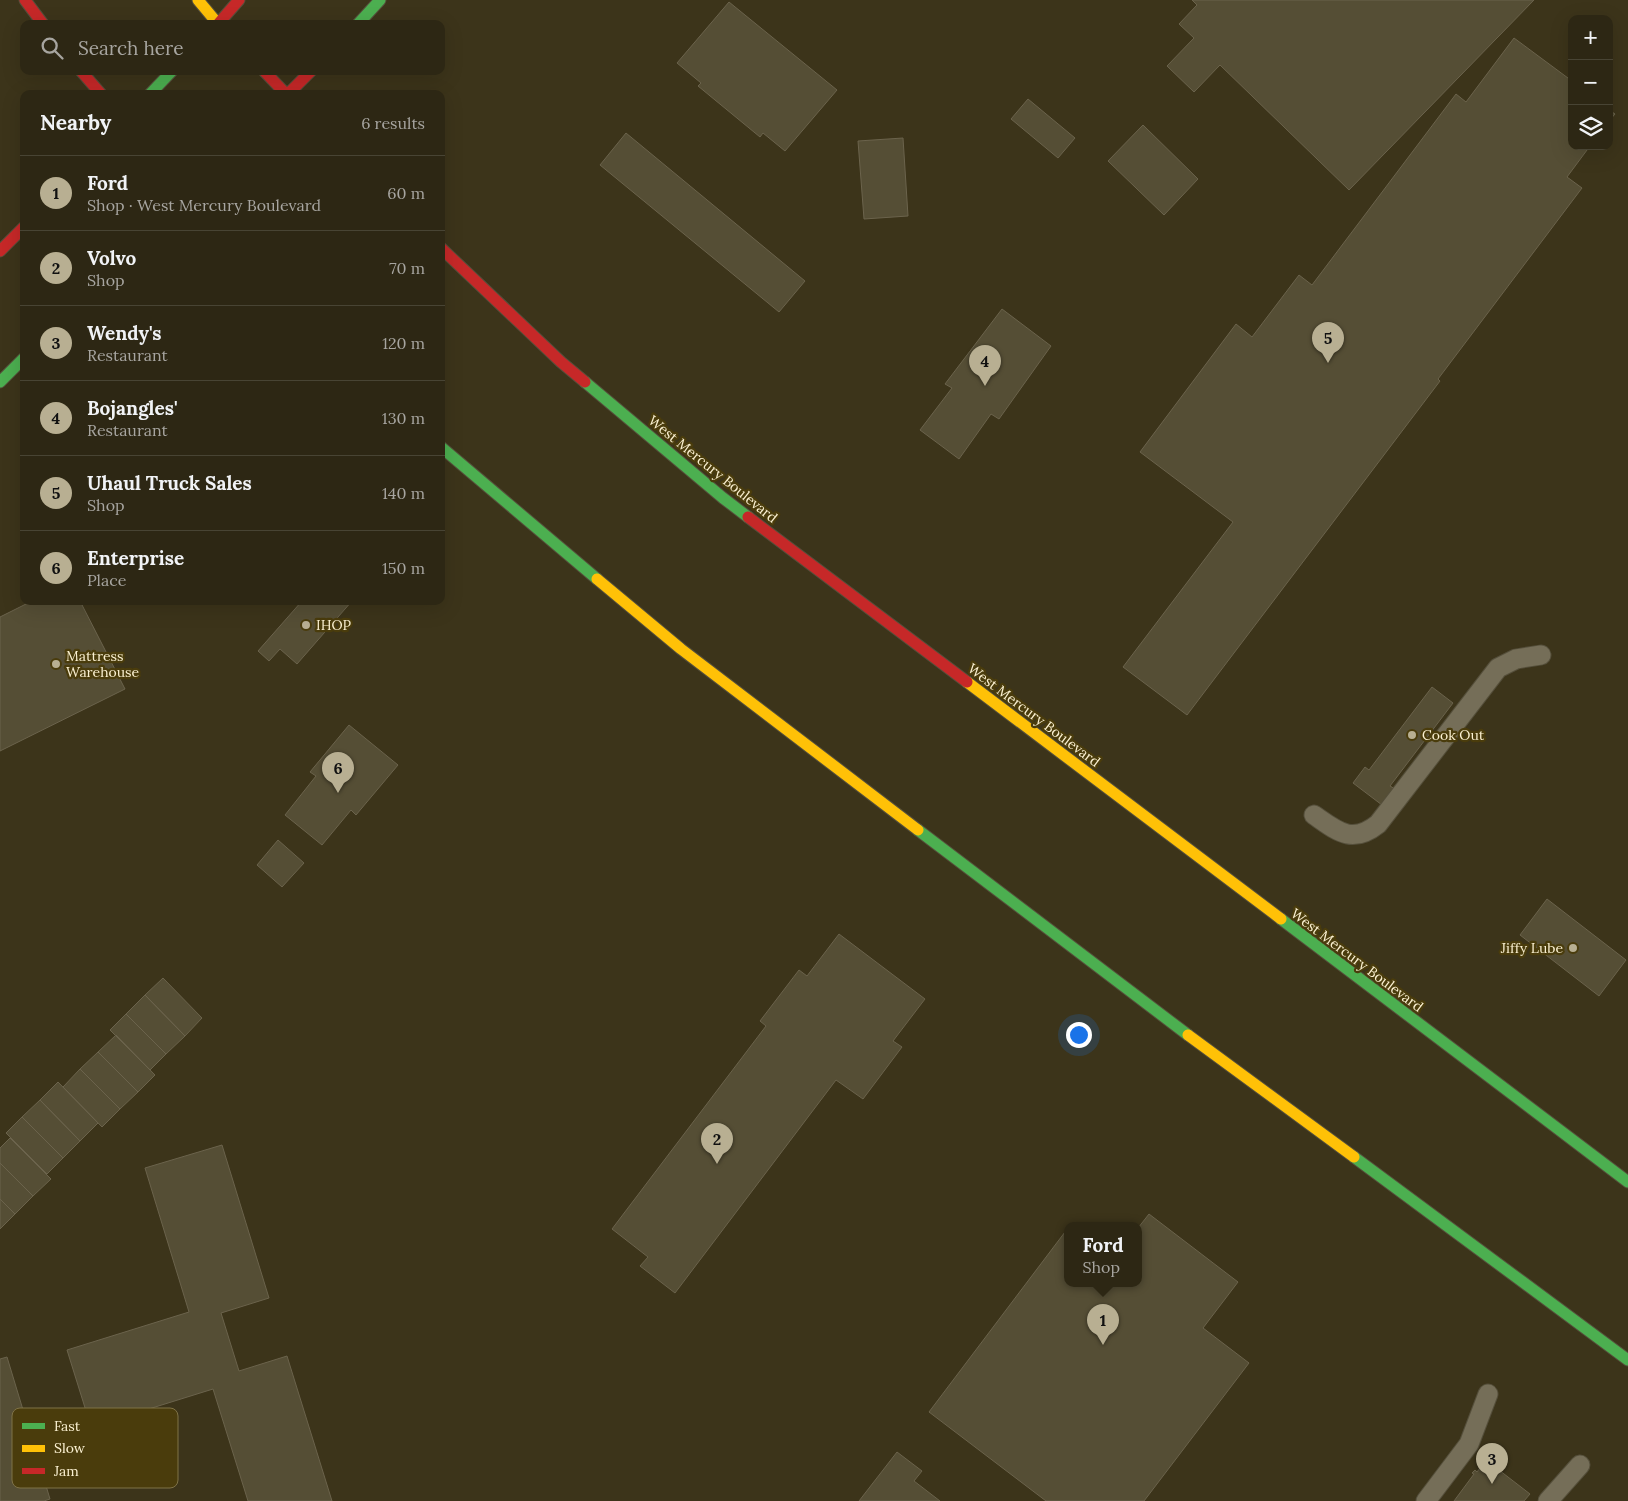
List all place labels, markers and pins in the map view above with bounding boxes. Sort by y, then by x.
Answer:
pin: 5 [1312,322,1344,363]
pin: 4 [969,345,1001,386]
place label: IHOP [316,616,351,634]
marker: IHOP [300,619,312,631]
place label: Mattress Warehouse [66,647,140,681]
marker: Mattress Warehouse [50,658,62,670]
place label: Cook Out [1422,726,1485,744]
marker: Cook Out [1406,729,1418,741]
pin: 6 [322,752,354,793]
place label: Jiffy Lube [1500,939,1563,957]
marker: Jiffy Lube [1567,942,1579,954]
pin: 2 [701,1123,733,1164]
pin: 1 [1087,1304,1119,1345]
pin: 3 [1476,1443,1508,1484]

